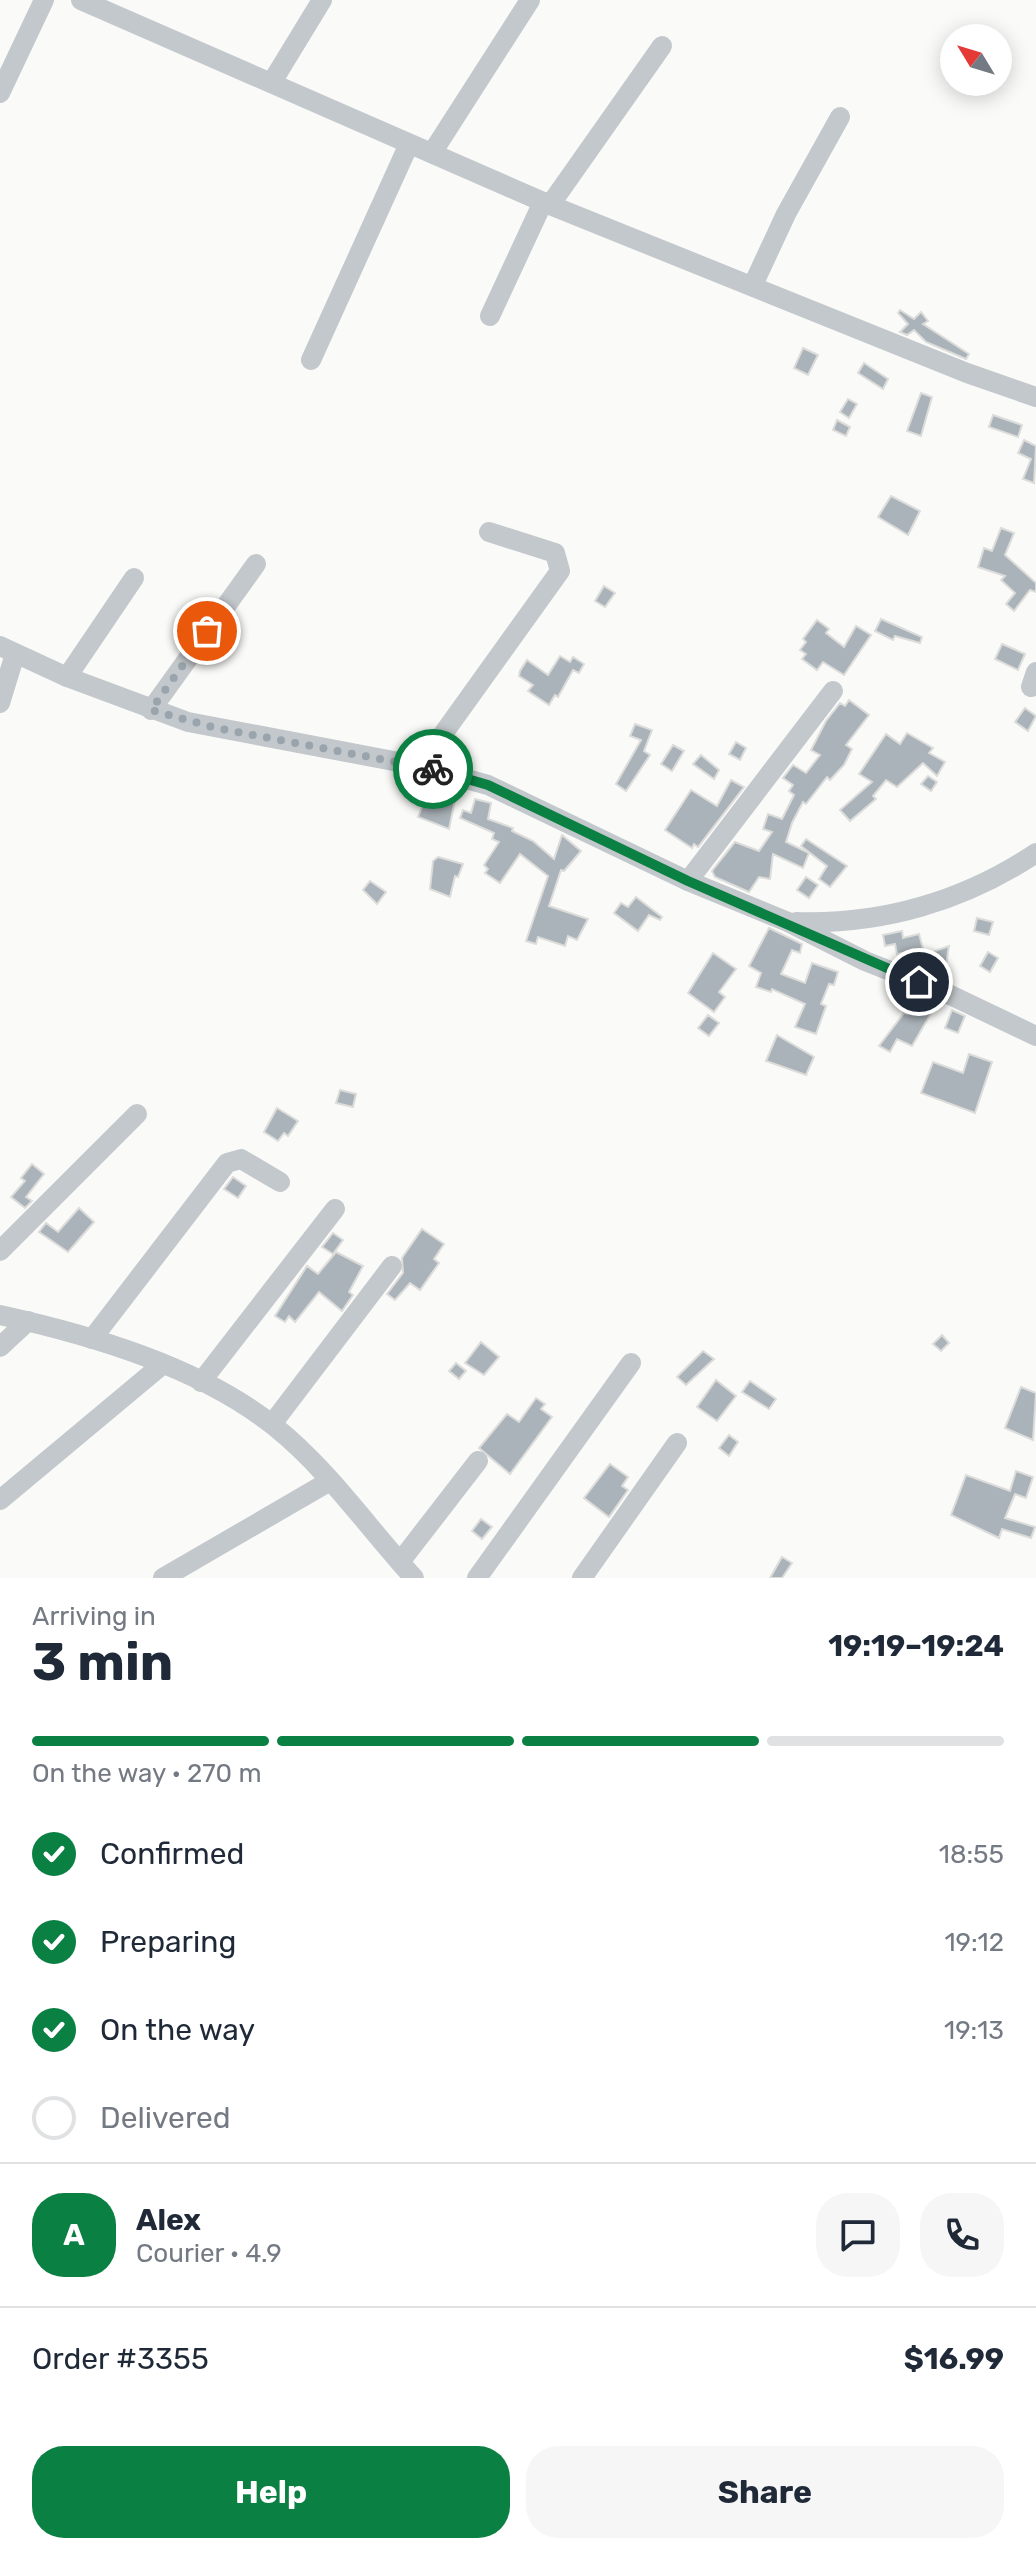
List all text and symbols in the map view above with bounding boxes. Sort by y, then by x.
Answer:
north arrow [940,24,1012,96]
map controls [940,24,1012,96]
pin [173,597,241,665]
icon: bag [185,609,229,653]
courier [393,729,473,809]
icon: bike [411,747,455,791]
pin [885,948,953,1016]
icon: home [897,960,941,1004]
text: Arriving in [32,1601,156,1632]
text: 19:19–19:24 [828,1628,1004,1664]
text: 3 min [32,1631,173,1693]
text: On the way · 270 m [32,1758,262,1789]
icon: check [32,1832,76,1876]
text: Confirmed [100,1836,244,1872]
text: 18:55 [939,1839,1004,1870]
icon: check [32,1920,76,1964]
text: Preparing [100,1924,236,1960]
text: 19:12 [944,1927,1004,1958]
icon: check [32,2008,76,2052]
text: On the way [100,2012,255,2048]
text: 19:13 [944,2015,1004,2046]
text: Delivered [100,2100,231,2136]
button: chat [816,2193,900,2277]
button: phone [920,2193,1004,2277]
text: Alex [136,2202,201,2238]
text: A [63,2217,85,2253]
text: Courier · 4.9 [136,2238,282,2269]
text: Order #3355 [32,2341,209,2377]
text: $16.99 [904,2341,1004,2377]
button: Help [32,2446,510,2538]
button: Share [526,2446,1004,2538]

